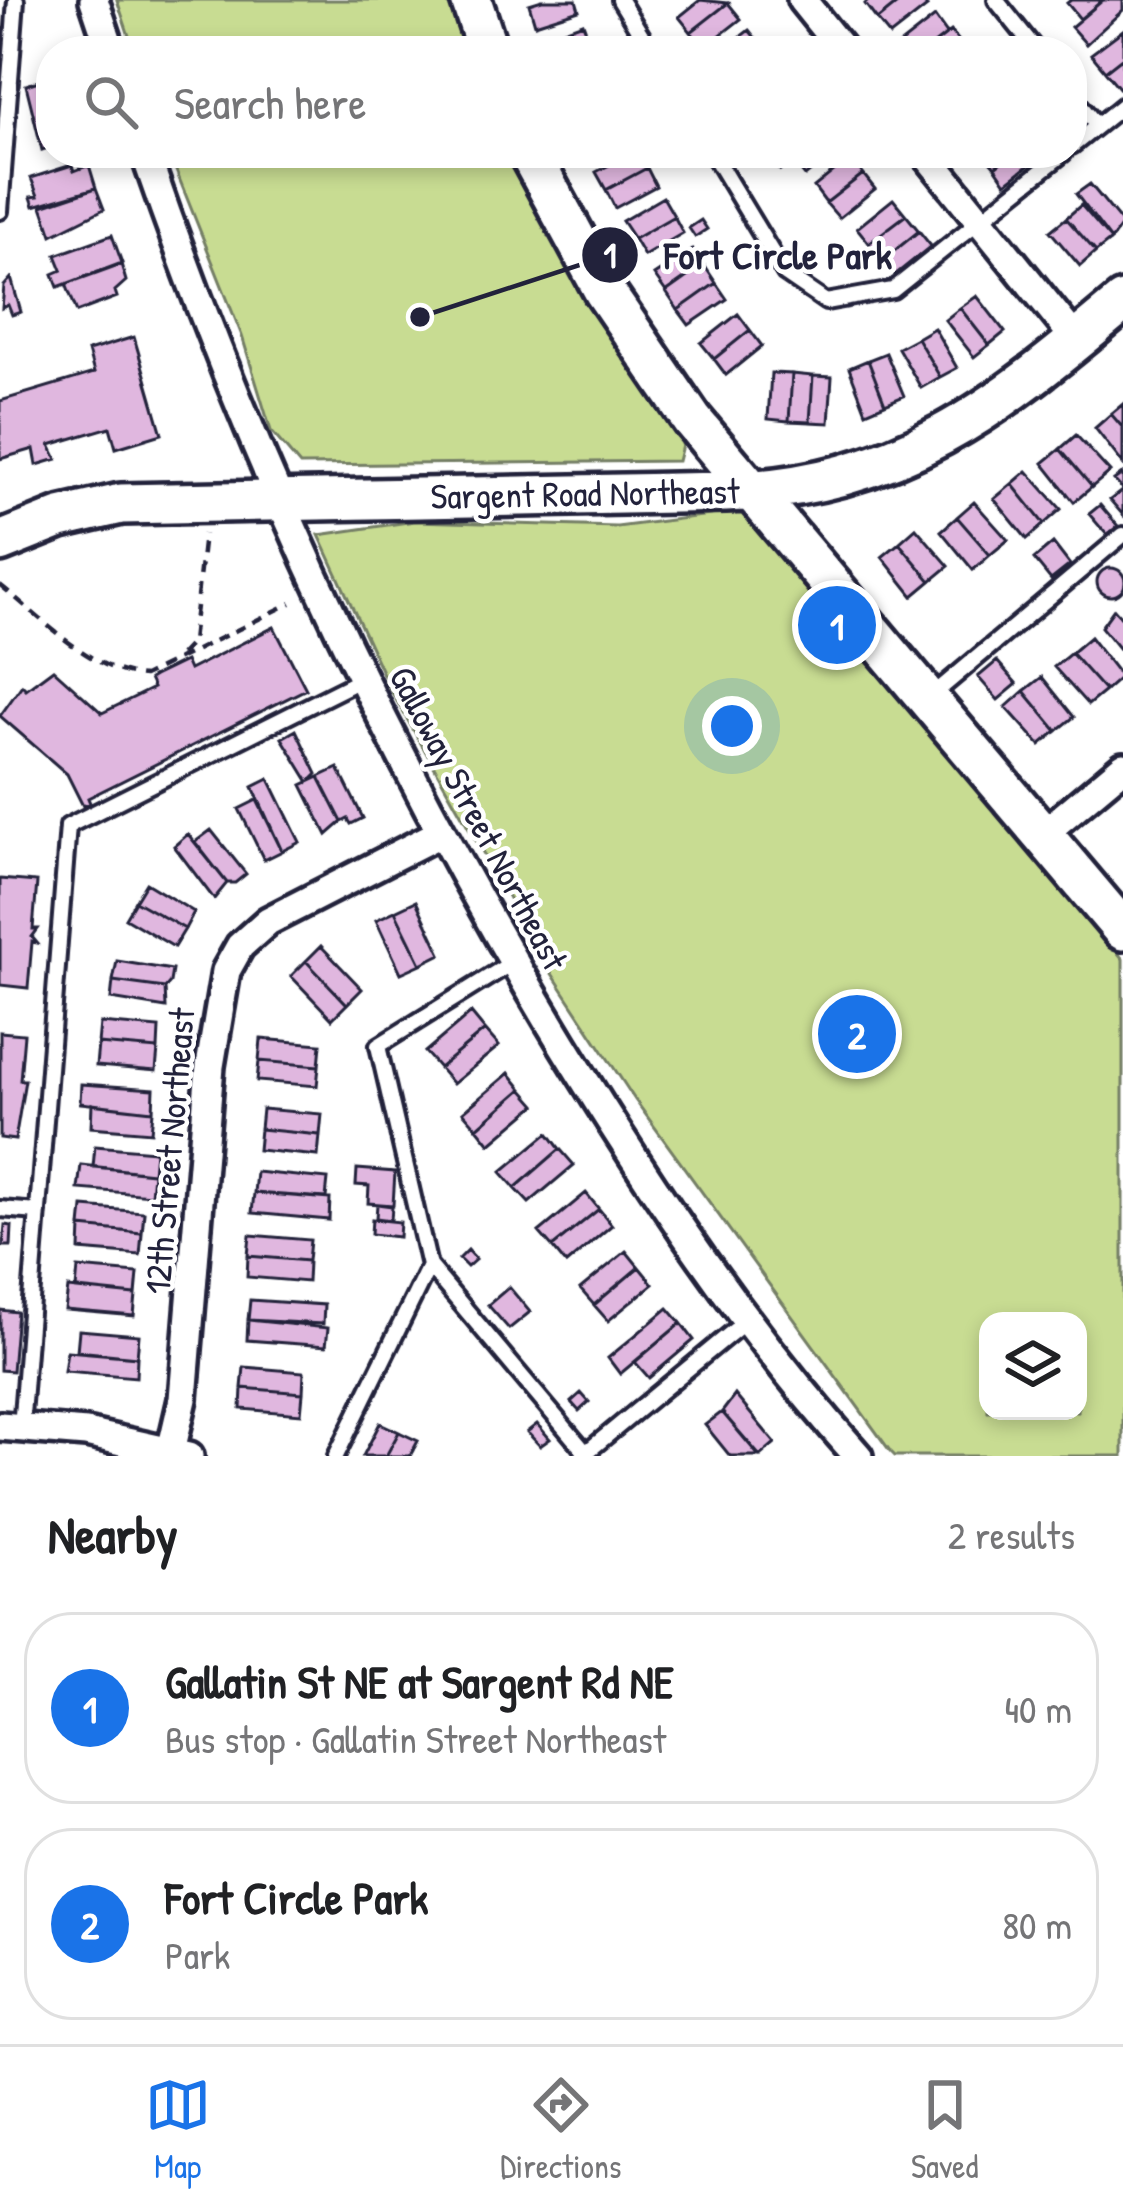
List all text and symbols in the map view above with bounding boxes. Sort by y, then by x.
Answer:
search box [36,36,1087,168]
icon: search [78,69,144,135]
text: Search here [174,72,366,133]
callout: Fort Circle Park [580,218,916,293]
text: Fort Circle Park [663,228,893,281]
text: 1 [603,230,617,279]
street label: Sargent Road Northeast [430,465,740,520]
pin: 1 [798,580,876,670]
street label: Galloway Street Northeast [379,657,581,979]
your location [702,696,762,756]
pin: 2 [818,989,896,1079]
street label: 12th Street Northeast [132,1005,205,1296]
map controls [979,1312,1087,1420]
button: layers [979,1312,1087,1420]
text: Nearby [48,1500,178,1569]
text: 2 results [948,1508,1075,1561]
text: Gallatin St NE at Sargent Rd NE [165,1651,674,1712]
text: 1 [83,1682,97,1735]
text: 40 m [1004,1682,1072,1735]
text: Bus stop · Gallatin Street Northeast [165,1712,666,1765]
text: Fort Circle Park [165,1867,428,1928]
text: 2 [81,1898,99,1951]
text: 80 m [1002,1898,1072,1951]
text: Park [165,1928,230,1981]
tab: Map [145,2072,211,2188]
tab: Directions [500,2072,622,2188]
tab: Saved [911,2072,978,2188]

